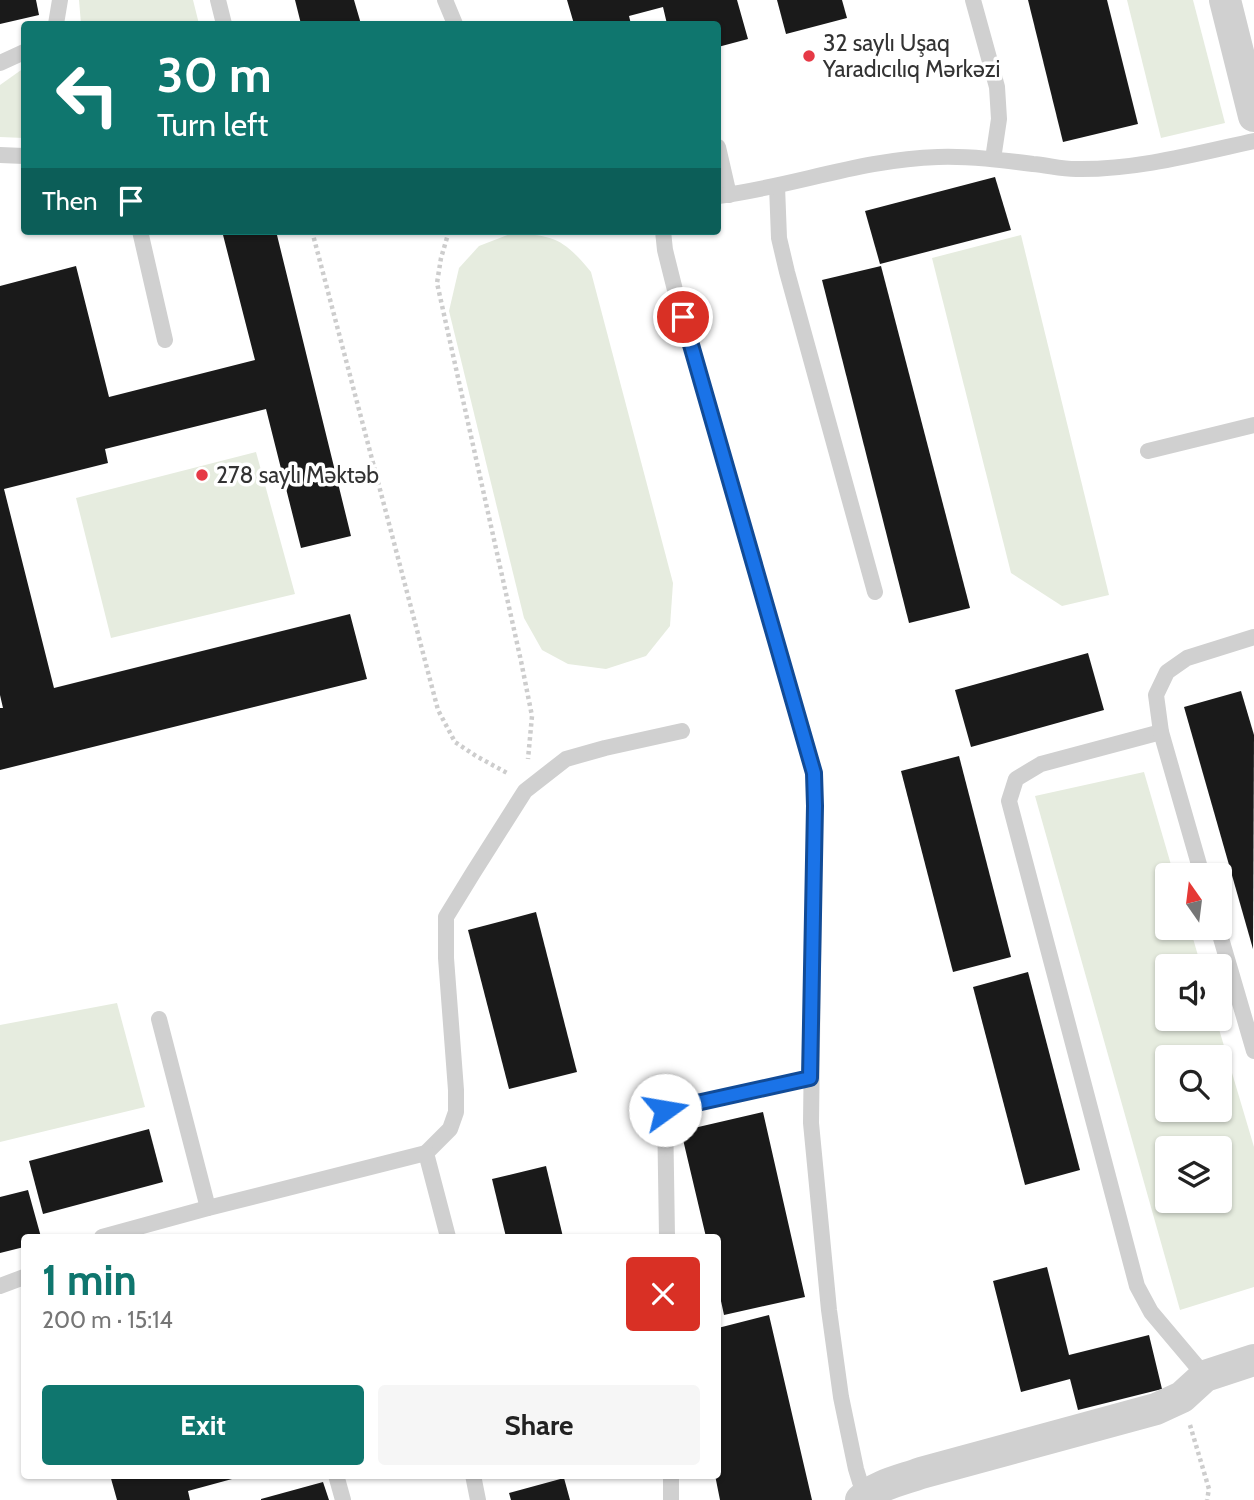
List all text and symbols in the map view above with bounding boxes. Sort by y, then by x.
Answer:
place label: 32 saylı Uşaq Yaradıcılıq Mərkəzi [822,29,1000,83]
text: 30 m [157,45,272,104]
marker: 32 saylı Uşaq Yaradıcılıq Mərkəzi [801,48,817,64]
icon: left [42,49,133,140]
text: Turn left [157,105,268,144]
icon: arrive [112,182,150,220]
text: Then [42,185,98,217]
pin [653,287,713,347]
icon: arrive [664,298,702,336]
place label: 278 saylı Məktəb [216,461,379,489]
marker: 278 saylı Məktəb [194,467,210,483]
north arrow [1155,863,1232,940]
map controls [1155,863,1232,1213]
button: sound [1155,954,1232,1031]
button: search [1155,1045,1232,1122]
position arrow [628,1073,702,1147]
button: layers [1155,1136,1232,1213]
text: 1 min [42,1254,137,1306]
button: close [626,1257,700,1331]
text: 200 m · 15:14 [42,1306,173,1334]
button: Exit [42,1385,364,1465]
button: Share [378,1385,700,1465]

